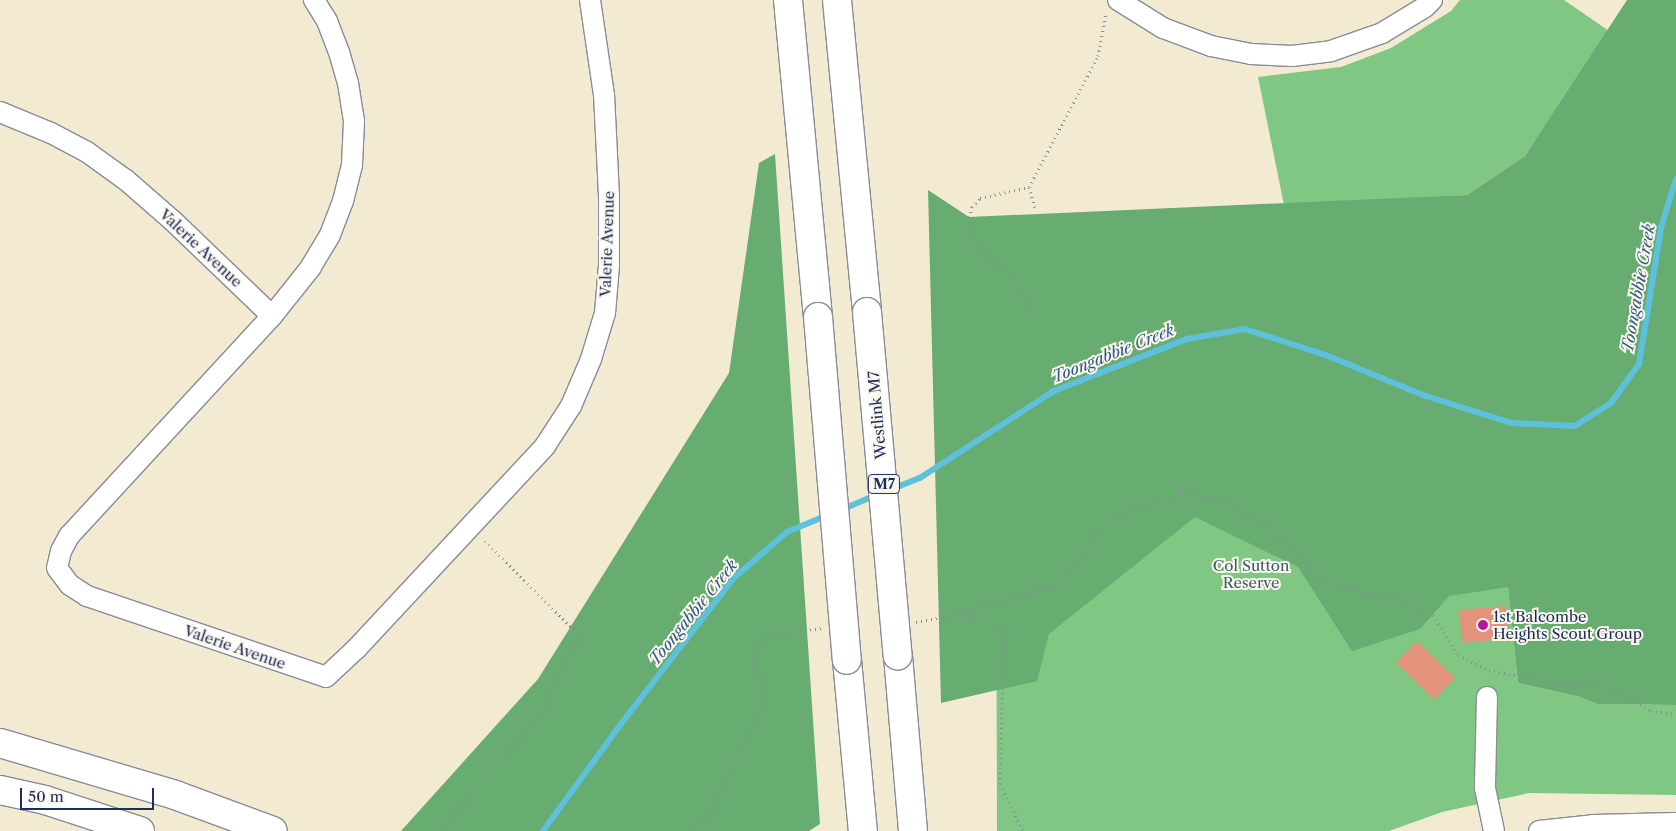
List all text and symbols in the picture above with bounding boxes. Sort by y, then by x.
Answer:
street label: Valerie Avenue [596,190,618,298]
street label: Valerie Avenue [156,205,246,291]
water label: Toongabbie Creek [1617,222,1659,354]
water label: Toongabbie Creek [1049,320,1177,386]
street label: Westlink M7 [864,370,890,460]
road number: M7 [868,472,900,496]
water label: Toongabbie Creek [645,556,741,668]
park label: Col Sutton Reserve [1213,556,1289,591]
place label: 1st Balcombe Heights Scout Group [1493,607,1642,642]
marker: 1st Balcombe Heights Scout Group [1477,619,1489,631]
street label: Valerie Avenue [182,621,288,673]
scale bar [22,778,156,810]
text: 50 m [28,787,64,806]

